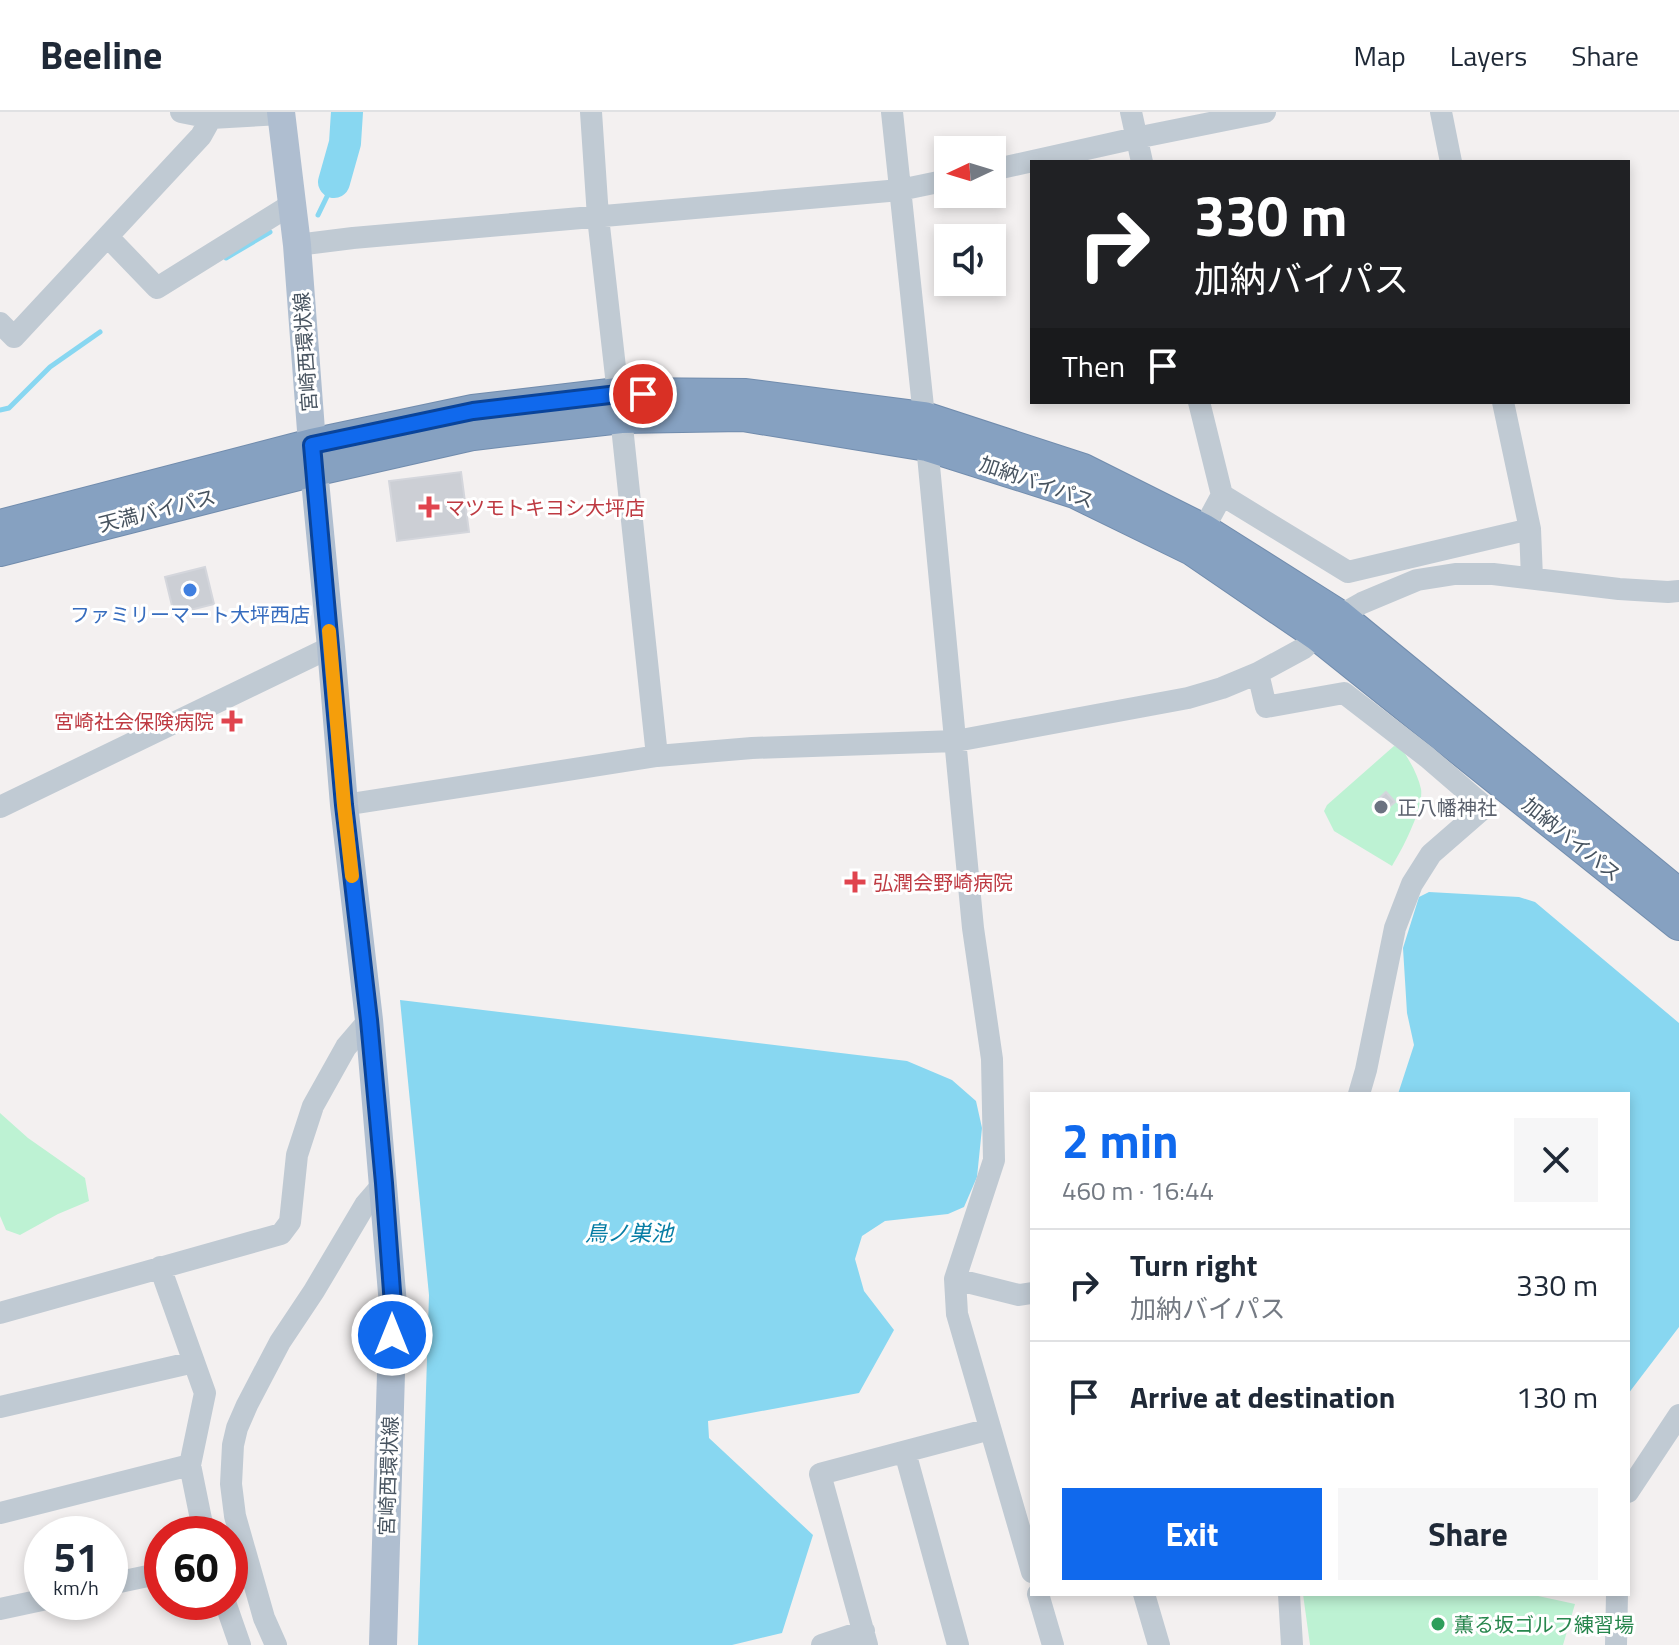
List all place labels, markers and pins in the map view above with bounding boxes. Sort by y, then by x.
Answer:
pin [609,360,677,428]
place label: マツモトキヨシ大坪店 [445,492,645,523]
marker: マツモトキヨシ大坪店 [420,498,438,516]
marker: ファミリーマート大坪西店 [181,581,199,599]
place label: ファミリーマート大坪西店 [70,599,310,630]
place label: 宮崎社会保険病院 [54,706,214,737]
marker: 宮崎社会保険病院 [221,710,243,732]
place label: 正八幡神社 [1397,792,1497,823]
marker: 正八幡神社 [1372,798,1390,816]
place label: 弘潤会野崎病院 [873,867,1013,898]
marker: 弘潤会野崎病院 [844,871,866,893]
place label: 薫る坂ゴルフ練習場 [1454,1609,1634,1640]
marker: 薫る坂ゴルフ練習場 [1429,1615,1447,1633]

